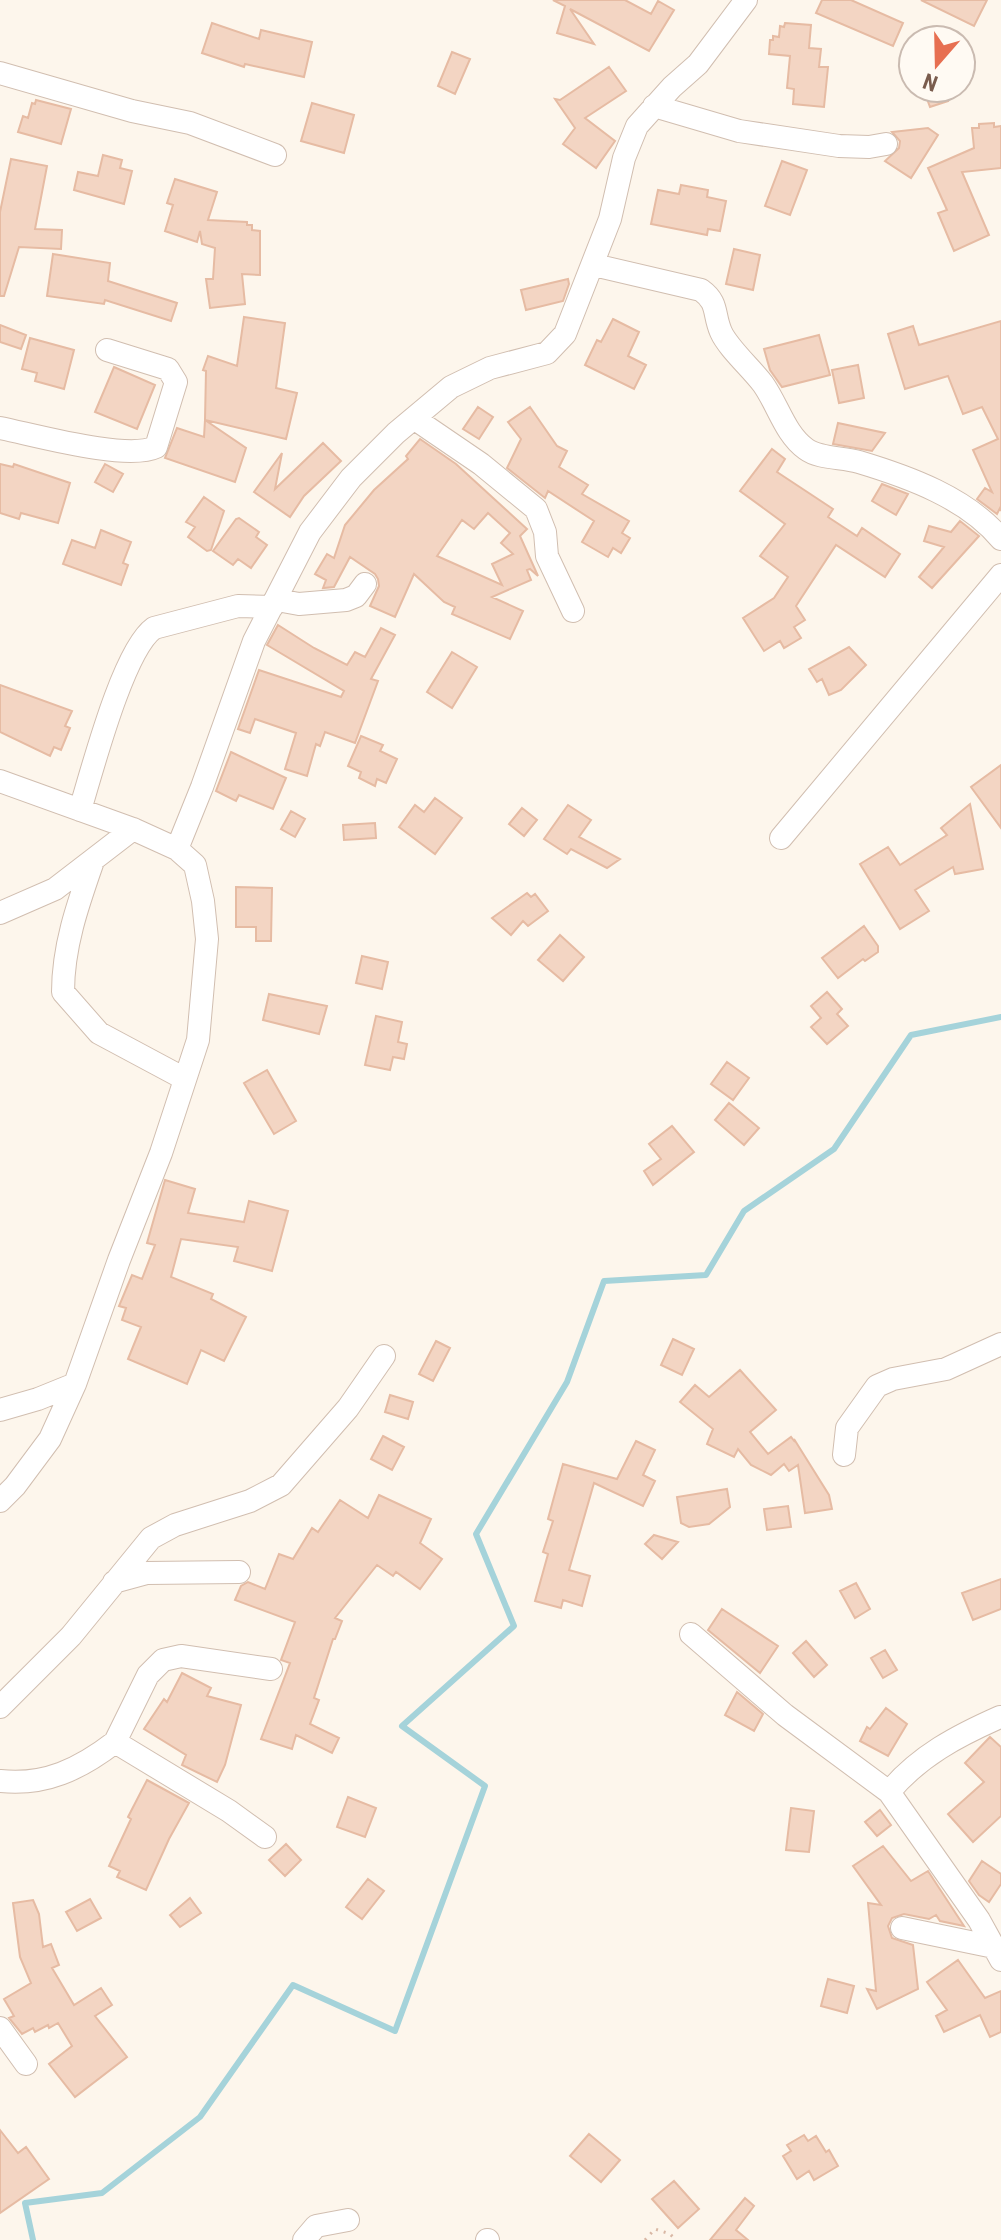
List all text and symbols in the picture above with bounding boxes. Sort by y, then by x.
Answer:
north arrow [897,24,977,104]
text: N [920,68,941,96]

